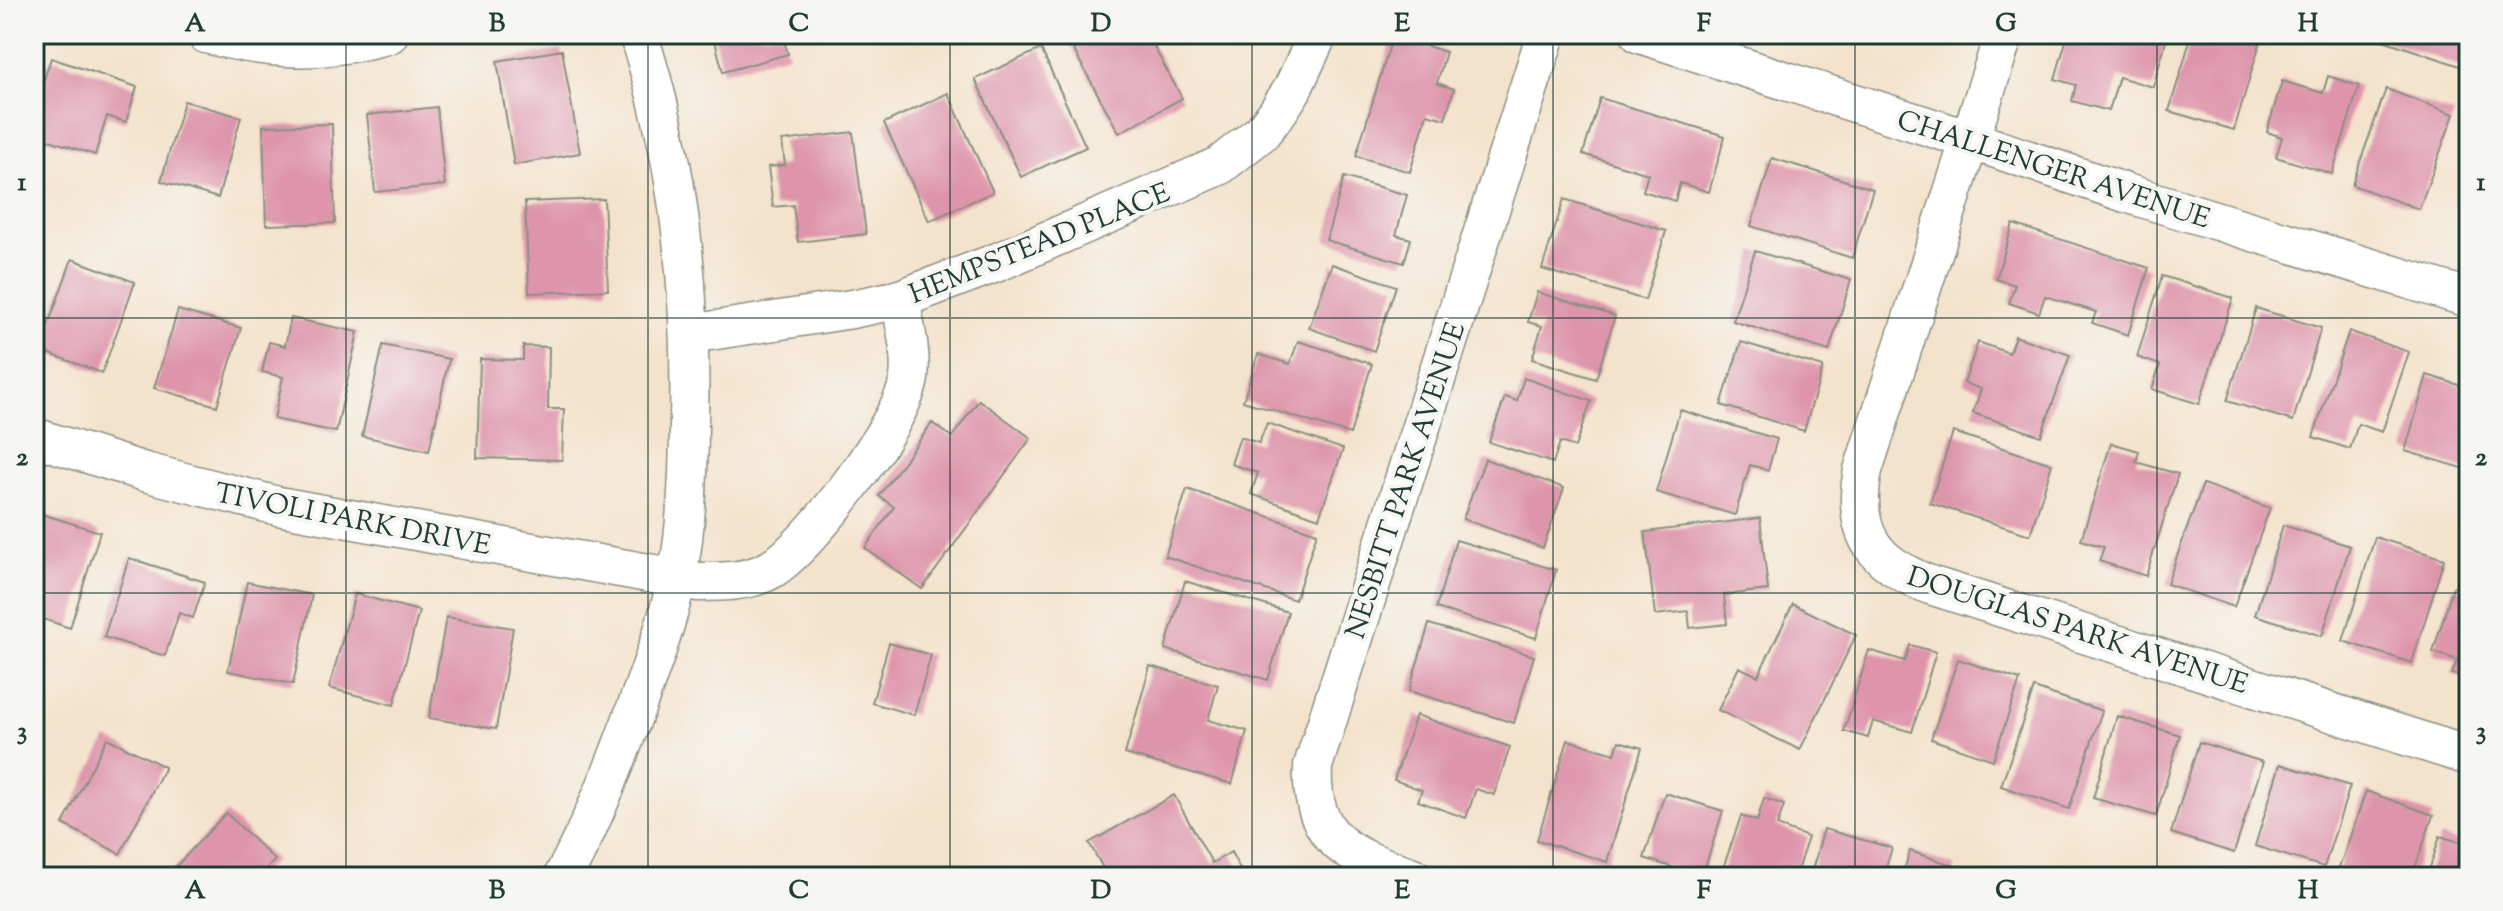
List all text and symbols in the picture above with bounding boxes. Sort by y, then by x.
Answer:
text: A [184,6,206,43]
text: B [489,6,506,43]
text: C [789,6,809,43]
text: D [1091,6,1111,43]
text: E [1394,6,1410,43]
text: F [1697,6,1712,43]
text: G [1995,6,2017,43]
text: H [2298,6,2319,43]
street label: CHALLENGER AVENUE [1892,101,2215,240]
text: 1 [18,165,27,202]
text: 1 [2477,165,2486,202]
street label: HEMPSTEAD PLACE [904,174,1177,315]
street label: NESBITT PARK AVENUE [1337,317,1477,644]
text: 2 [16,440,29,477]
text: 2 [2475,440,2488,477]
street label: TIVOLI PARK DRIVE [211,475,494,567]
street label: DOUGLAS PARK AVENUE [1901,558,2253,706]
text: 3 [17,714,27,751]
text: 3 [2476,714,2486,751]
text: A [184,873,206,910]
text: B [489,873,506,910]
text: C [789,873,809,910]
text: D [1091,873,1111,910]
text: E [1394,873,1410,910]
text: F [1697,873,1712,910]
text: G [1995,873,2017,910]
text: H [2298,873,2319,910]

